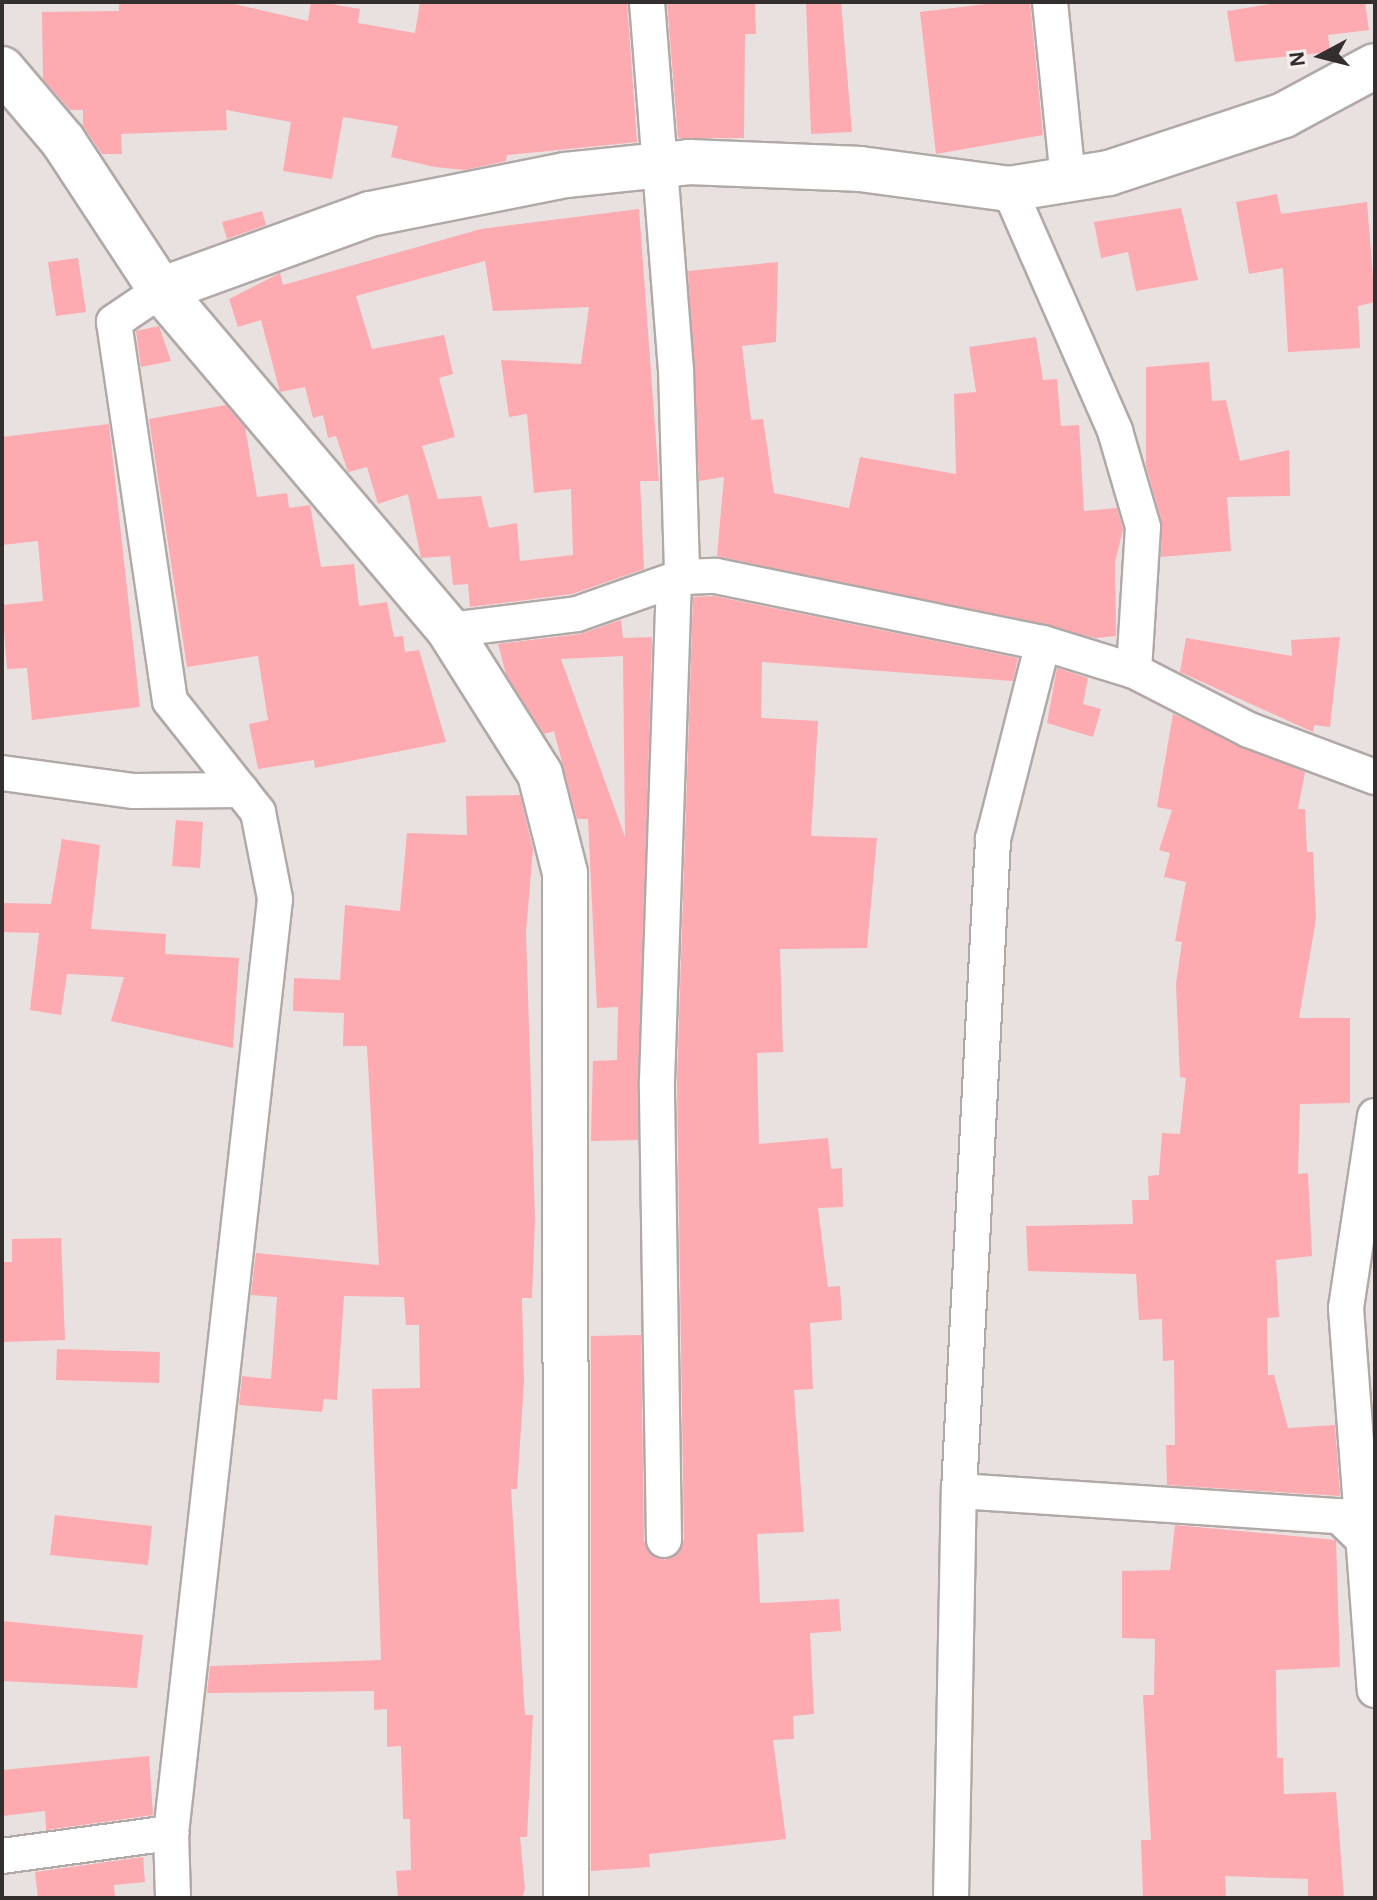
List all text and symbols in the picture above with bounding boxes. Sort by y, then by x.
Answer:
north arrow [1281,16,1361,96]
text: N [1285,50,1309,68]

